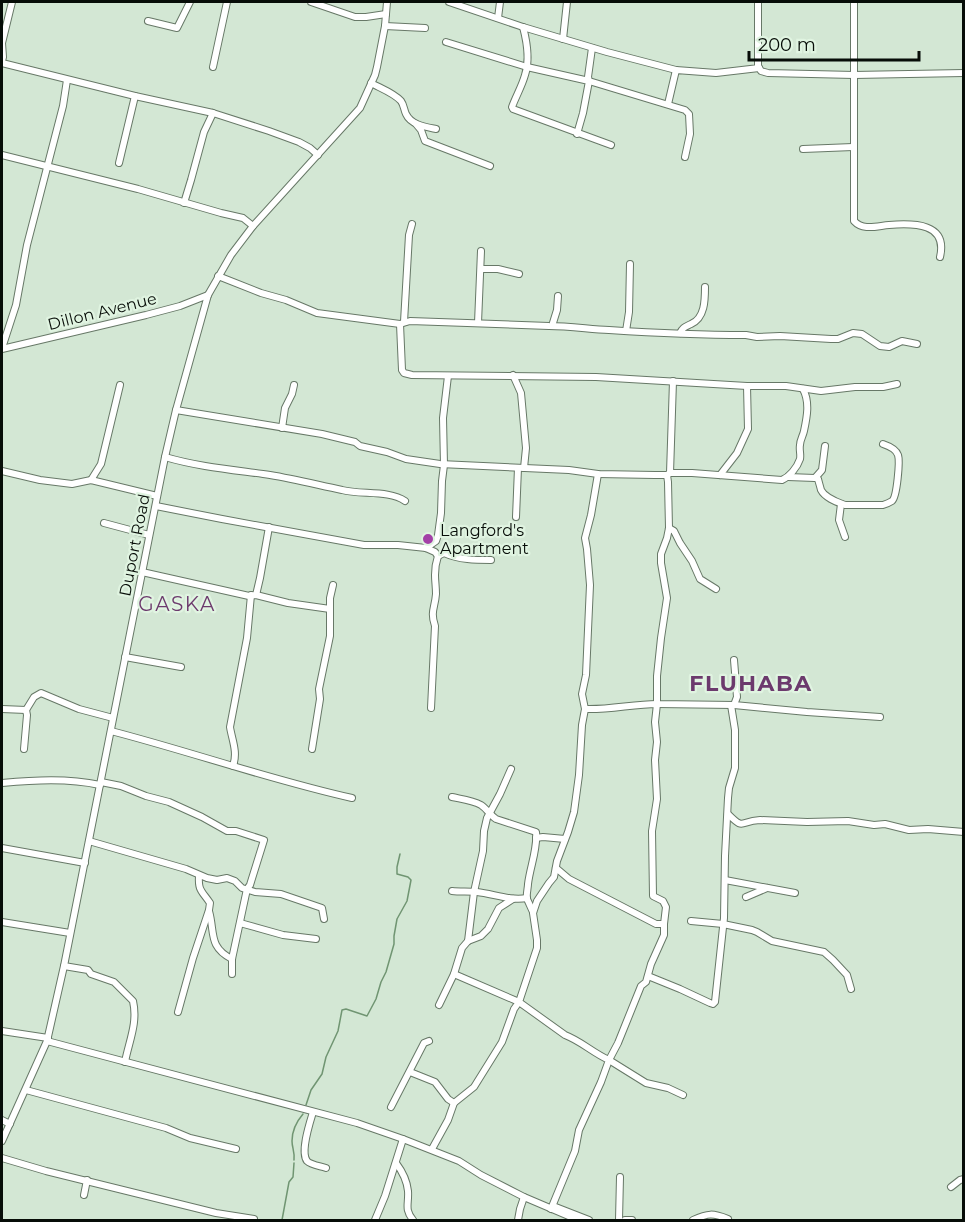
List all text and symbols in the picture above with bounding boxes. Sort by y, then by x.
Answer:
scale bar [749,24,918,62]
text: 200 m [758,34,816,56]
street label: Dillon Avenue [46,289,159,334]
street label: Duport Road [115,492,154,598]
place label: Langford's Apartment [440,521,529,558]
marker: Langford's Apartment [421,532,435,546]
district label: GASKA [138,592,216,616]
district label: FLUHABA [689,670,813,697]

